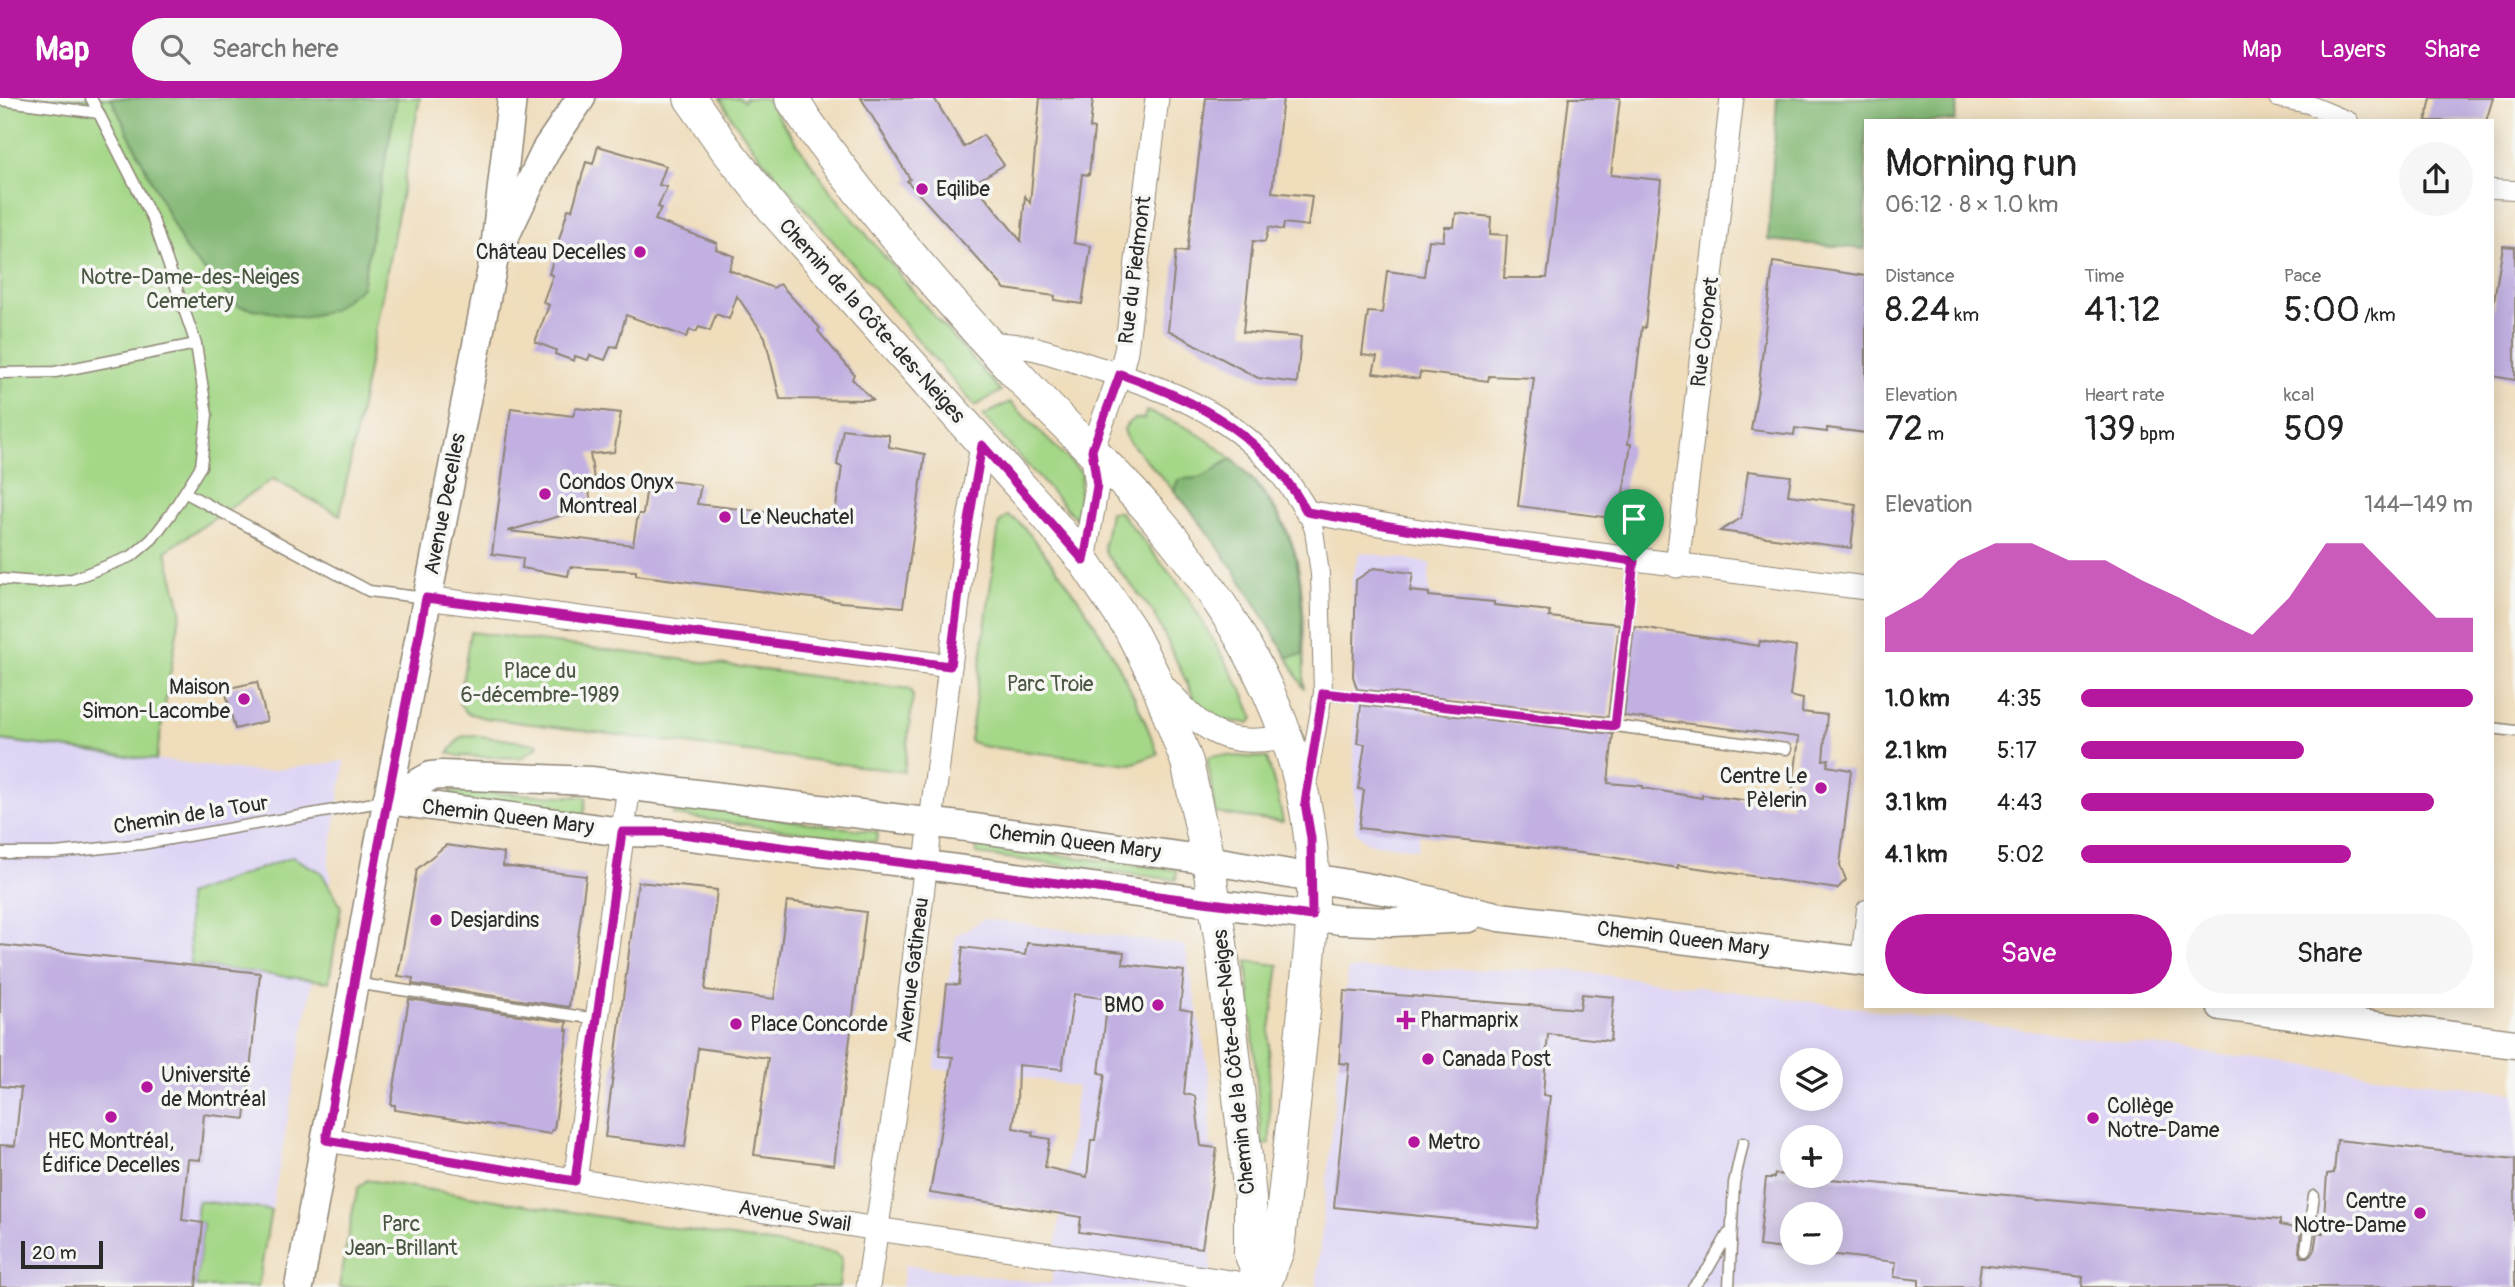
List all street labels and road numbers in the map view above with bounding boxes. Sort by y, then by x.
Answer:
street label: Rue du Piedmont [1113,194,1158,346]
street label: Chemin de la Côte-des-Neiges [773,213,972,429]
street label: Rue Coronet [1685,275,1725,389]
street label: Avenue Decelles [418,430,472,577]
street label: Chemin de la Tour [112,789,271,841]
street label: Chemin Queen Mary [420,793,596,841]
street label: Chemin Queen Mary [987,818,1163,866]
street label: Avenue Gatineau [891,896,935,1044]
street label: Chemin Queen Mary [1595,915,1771,963]
street label: Chemin de la Côte-des-Neiges [1207,928,1261,1196]
street label: Avenue Swail [737,1194,853,1238]

